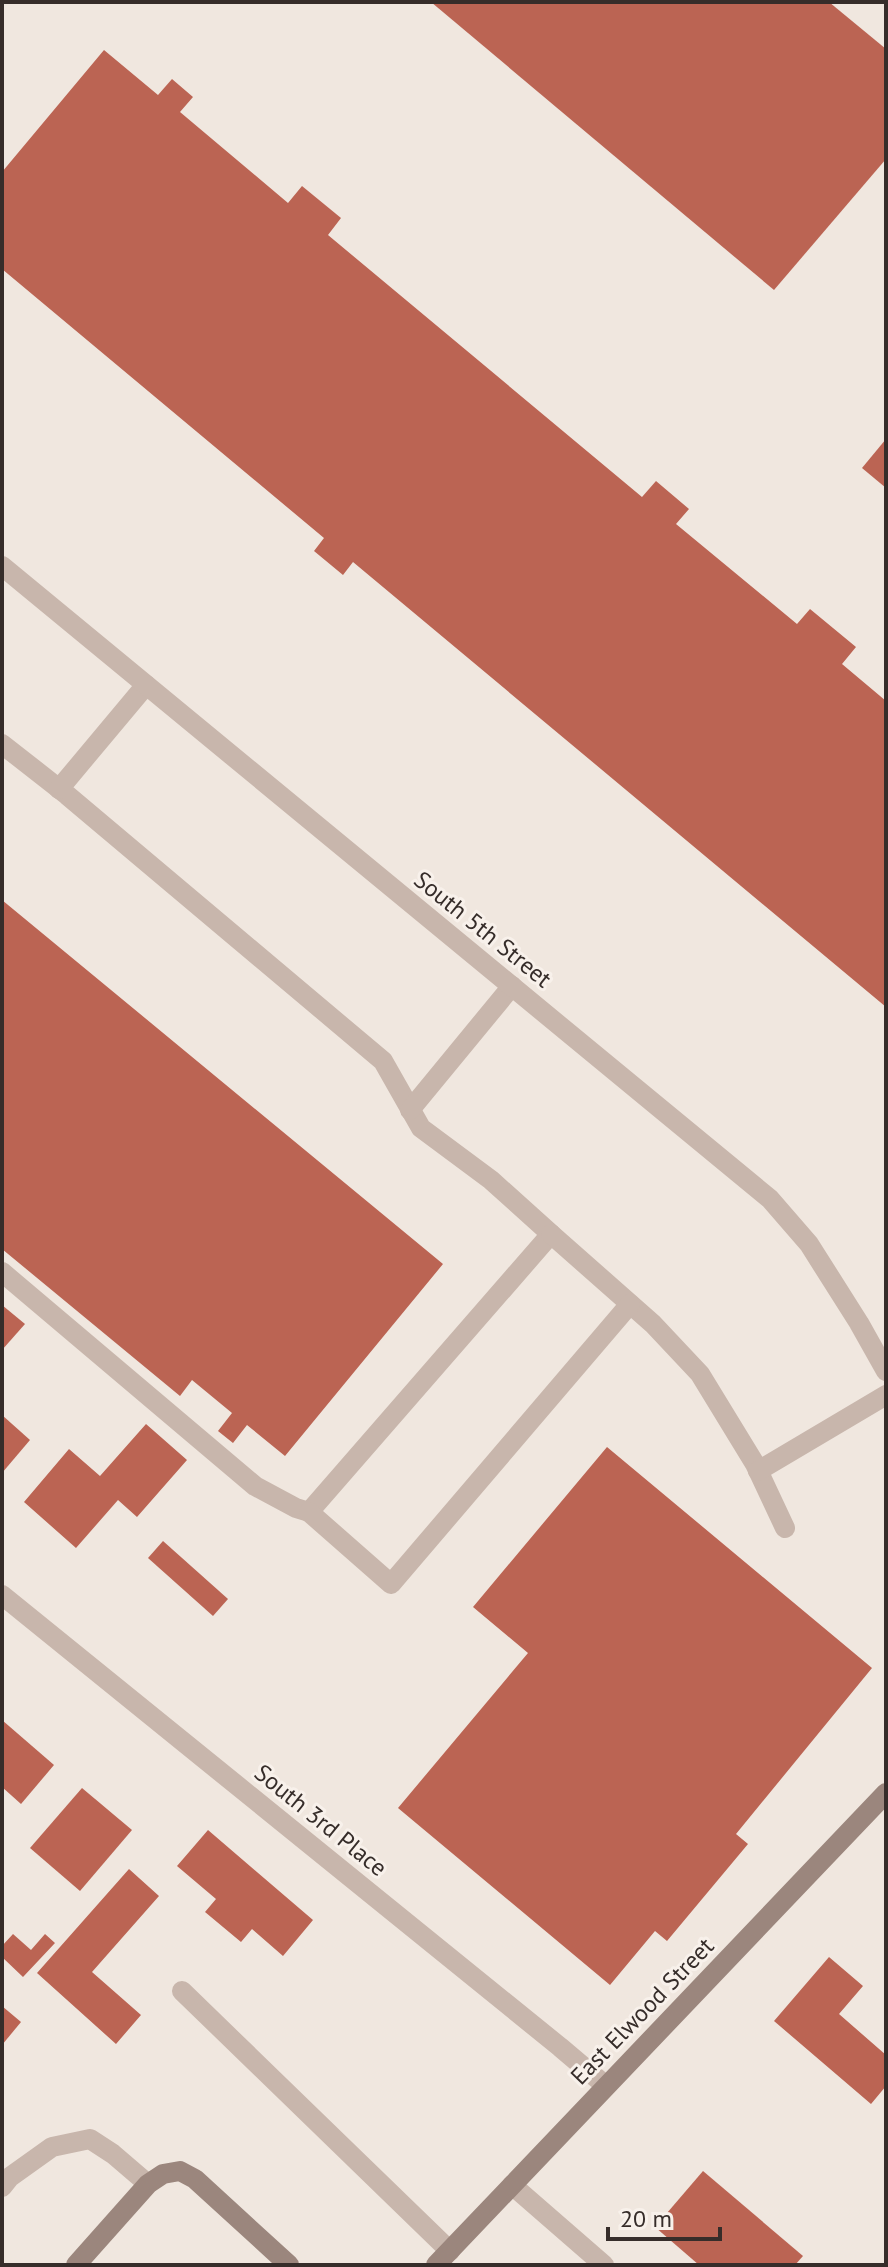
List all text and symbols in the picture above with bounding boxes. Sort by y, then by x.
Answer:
street label: South 5th Street [408,864,558,994]
street label: South 3rd Place [248,1757,394,1883]
street label: East Elwood Street [564,1931,720,2091]
scale bar [608,2191,720,2241]
text: 20 m [620,2203,672,2234]

